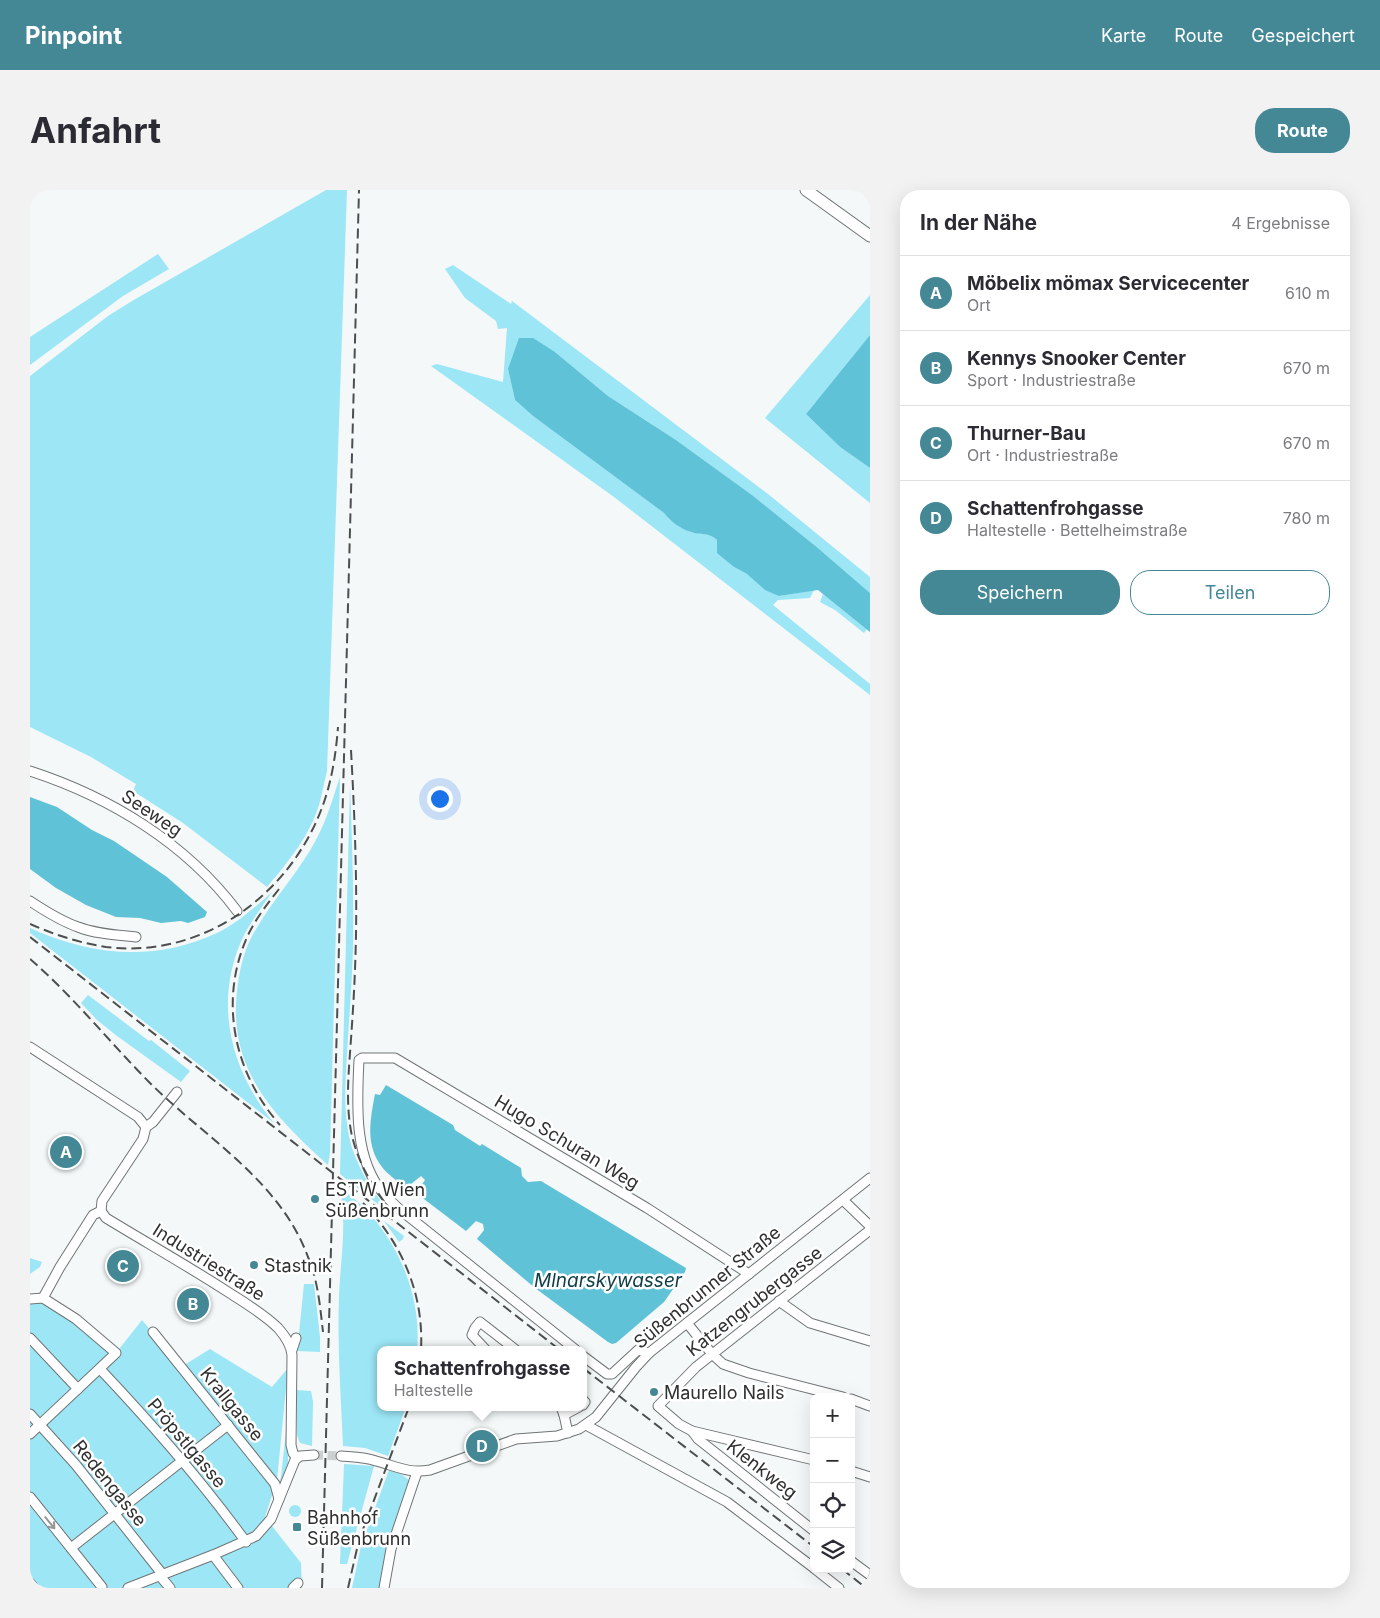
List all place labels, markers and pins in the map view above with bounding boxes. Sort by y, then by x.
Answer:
pin: A [50,1133,82,1171]
place label: ESTW Wien Süßenbrunn [325,1179,429,1221]
marker: ESTW Wien Süßenbrunn [309,1193,321,1205]
pin: C [107,1247,139,1285]
place label: Stastnik [264,1255,332,1276]
marker: Stastnik [248,1259,260,1271]
pin: B [177,1285,209,1323]
place label: Maurello Nails [664,1382,784,1403]
marker: Maurello Nails [648,1386,660,1398]
pin: D [466,1427,498,1465]
place label: Bahnhof Süßenbrunn [307,1507,411,1549]
marker: Bahnhof Süßenbrunn [291,1521,303,1533]

